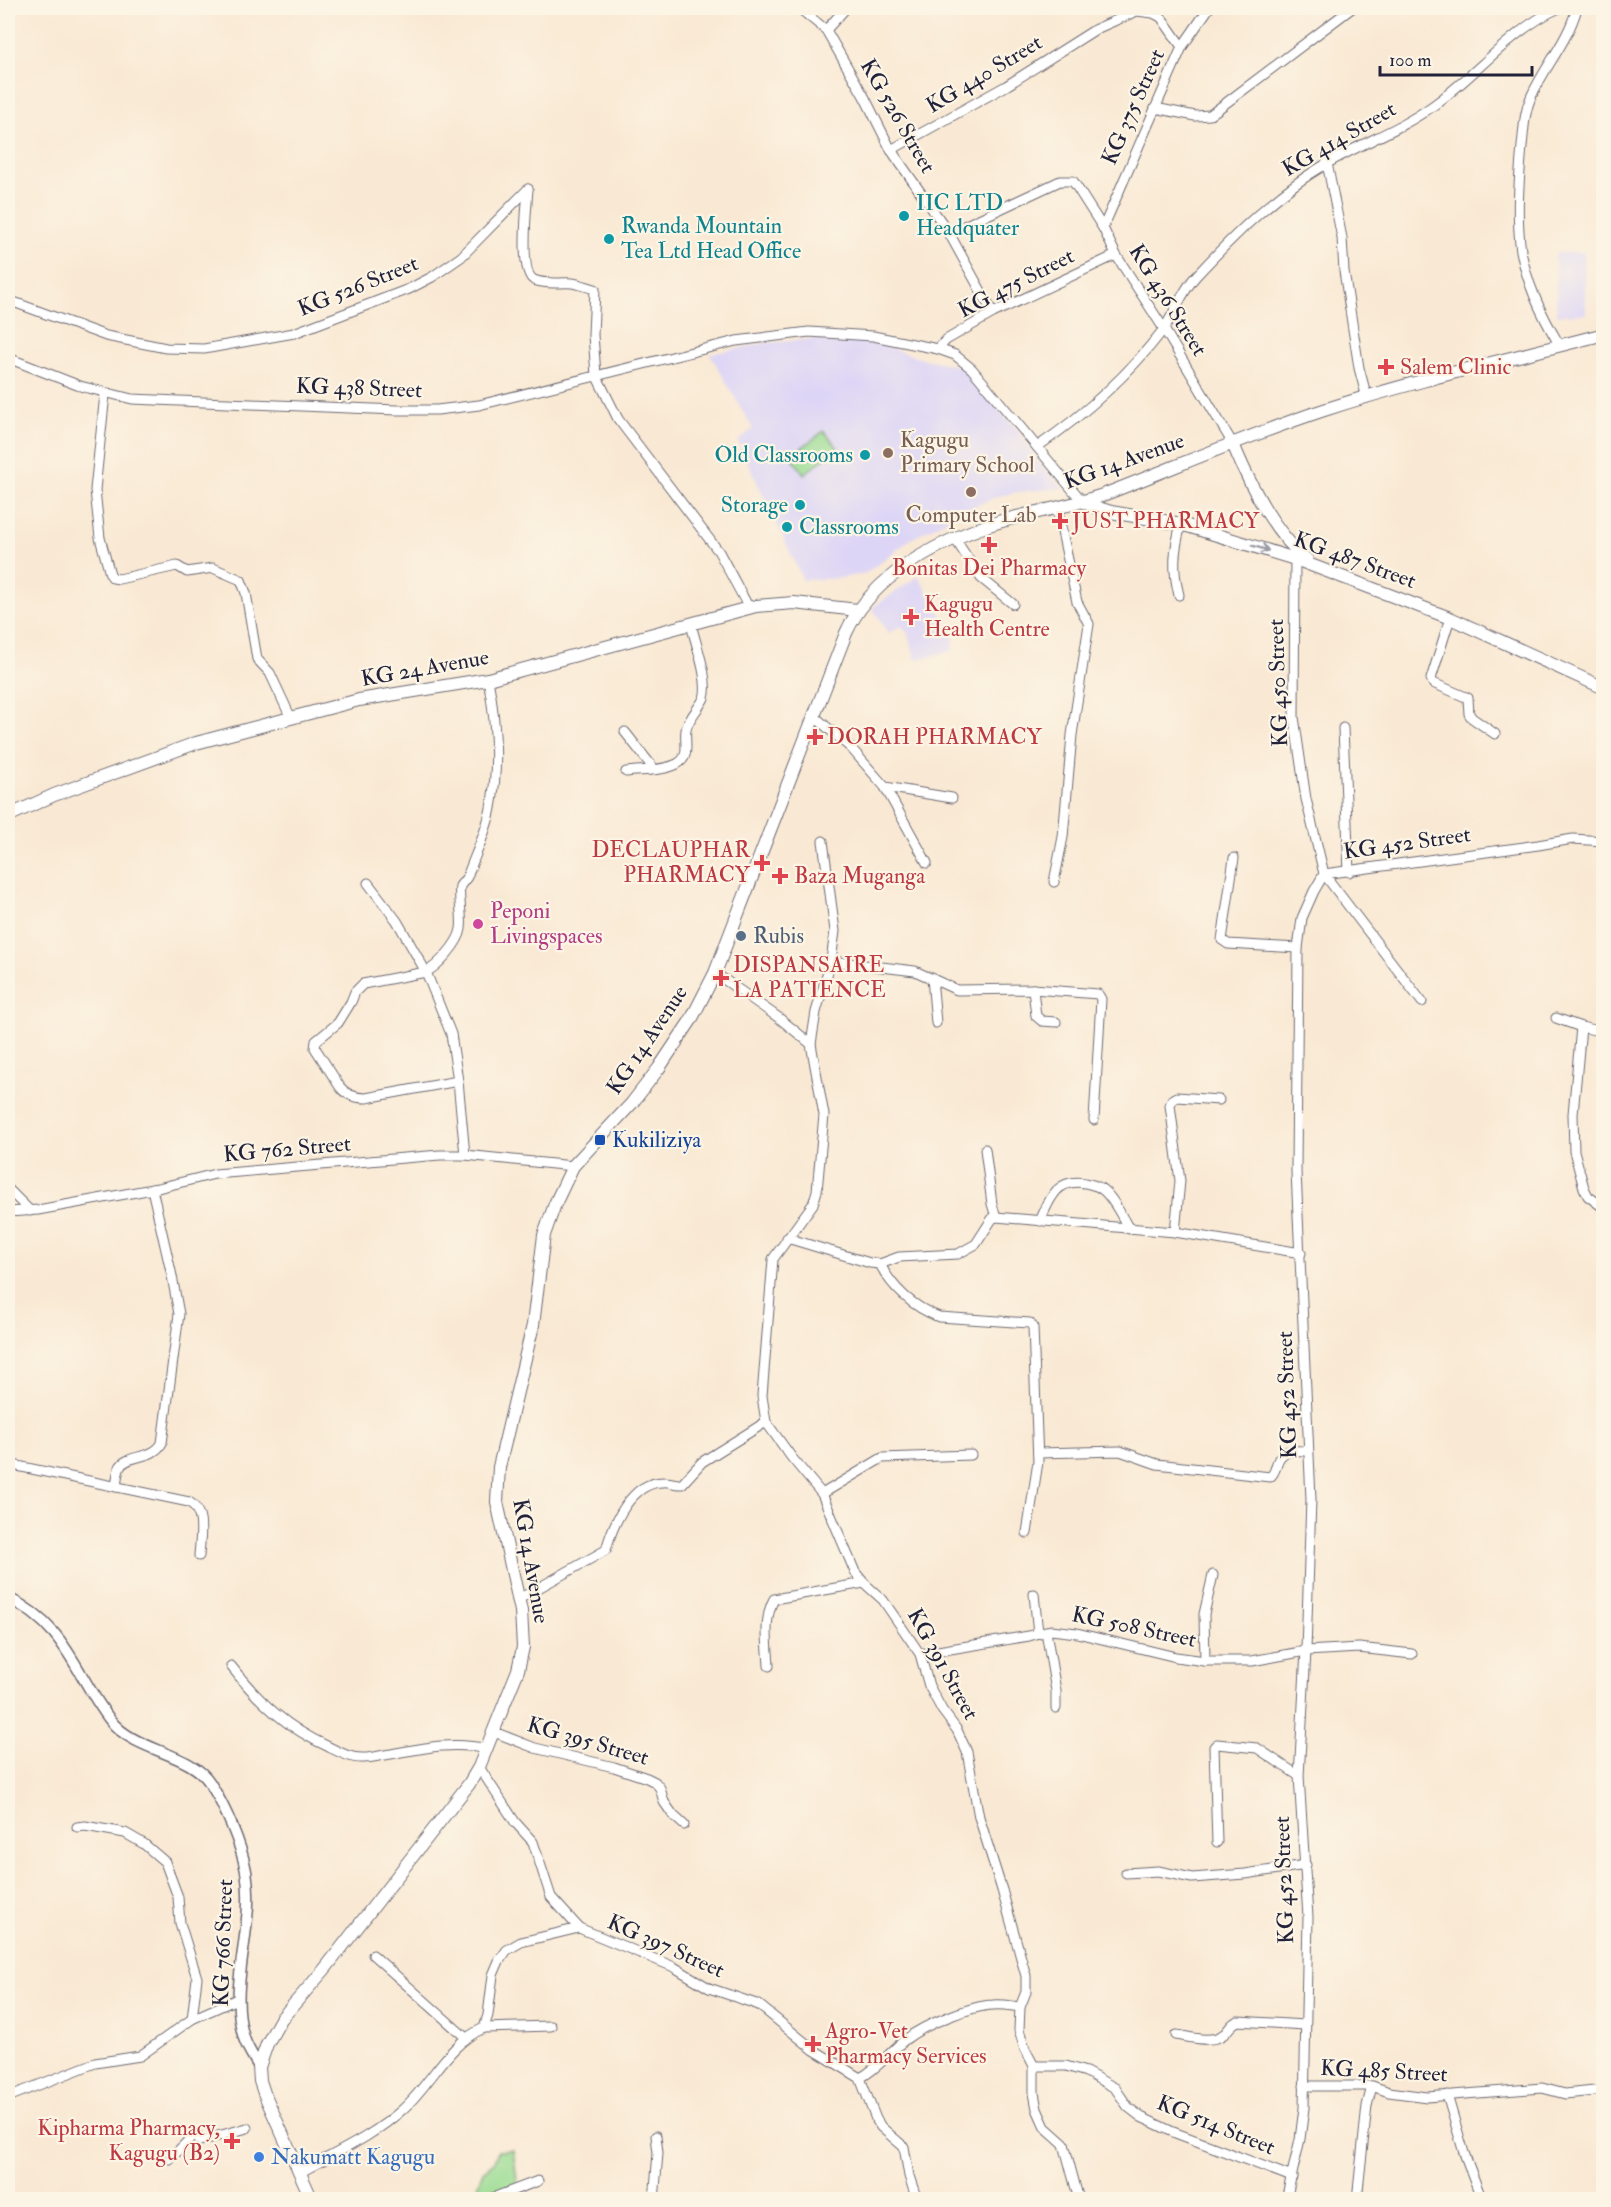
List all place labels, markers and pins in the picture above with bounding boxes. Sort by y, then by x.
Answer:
place label: IIC LTD Headquater [916,189,1020,242]
marker: IIC LTD Headquater [897,209,911,223]
place label: Rwanda Mountain Tea Ltd Head Office [621,212,801,265]
marker: Rwanda Mountain Tea Ltd Head Office [602,232,616,246]
place label: Salem Clinic [1400,353,1511,381]
marker: Salem Clinic [1377,358,1395,376]
place label: Kagugu Primary School [900,426,1035,479]
place label: Old Classrooms [714,441,853,469]
marker: Kagugu Primary School [881,446,895,460]
marker: Old Classrooms [858,448,872,462]
marker: Computer Lab [964,485,978,499]
place label: Storage [721,491,788,519]
marker: Storage [793,498,807,512]
place label: Computer Lab [905,501,1037,530]
place label: JUST PHARMACY [1071,507,1260,535]
place label: Classrooms [799,513,899,541]
marker: JUST PHARMACY [1053,514,1067,528]
marker: Classrooms [780,520,794,534]
marker: Bonitas Dei Pharmacy [982,538,996,552]
place label: Bonitas Dei Pharmacy [892,554,1086,582]
place label: Kagugu Health Centre [924,590,1050,643]
marker: Kagugu Health Centre [902,608,920,626]
place label: DORAH PHARMACY [827,723,1043,751]
marker: DORAH PHARMACY [808,730,822,744]
place label: DECLAUPHAR PHARMACY [592,836,751,889]
marker: DECLAUPHAR PHARMACY [755,856,769,870]
place label: Baza Muganga [794,862,926,890]
marker: Baza Muganga [771,867,789,885]
place label: Peponi Livingspaces [490,897,603,951]
marker: Peponi Livingspaces [471,917,485,931]
place label: Rubis [753,922,804,950]
marker: Rubis [734,929,748,943]
place label: DISPANSAIRE LA PATIENCE [733,951,886,1004]
marker: DISPANSAIRE LA PATIENCE [714,971,728,985]
place label: Kukiliziya [612,1126,702,1154]
marker: Kukiliziya [593,1133,607,1147]
place label: Agro-Vet Pharmacy Services [824,2017,987,2070]
marker: Agro-Vet Pharmacy Services [806,2037,820,2051]
place label: Kipharma Pharmacy, Kagugu (B2) [37,2114,220,2167]
marker: Kipharma Pharmacy, Kagugu (B2) [225,2134,239,2148]
place label: Nakumatt Kagugu [271,2143,435,2171]
marker: Nakumatt Kagugu [252,2150,266,2164]

